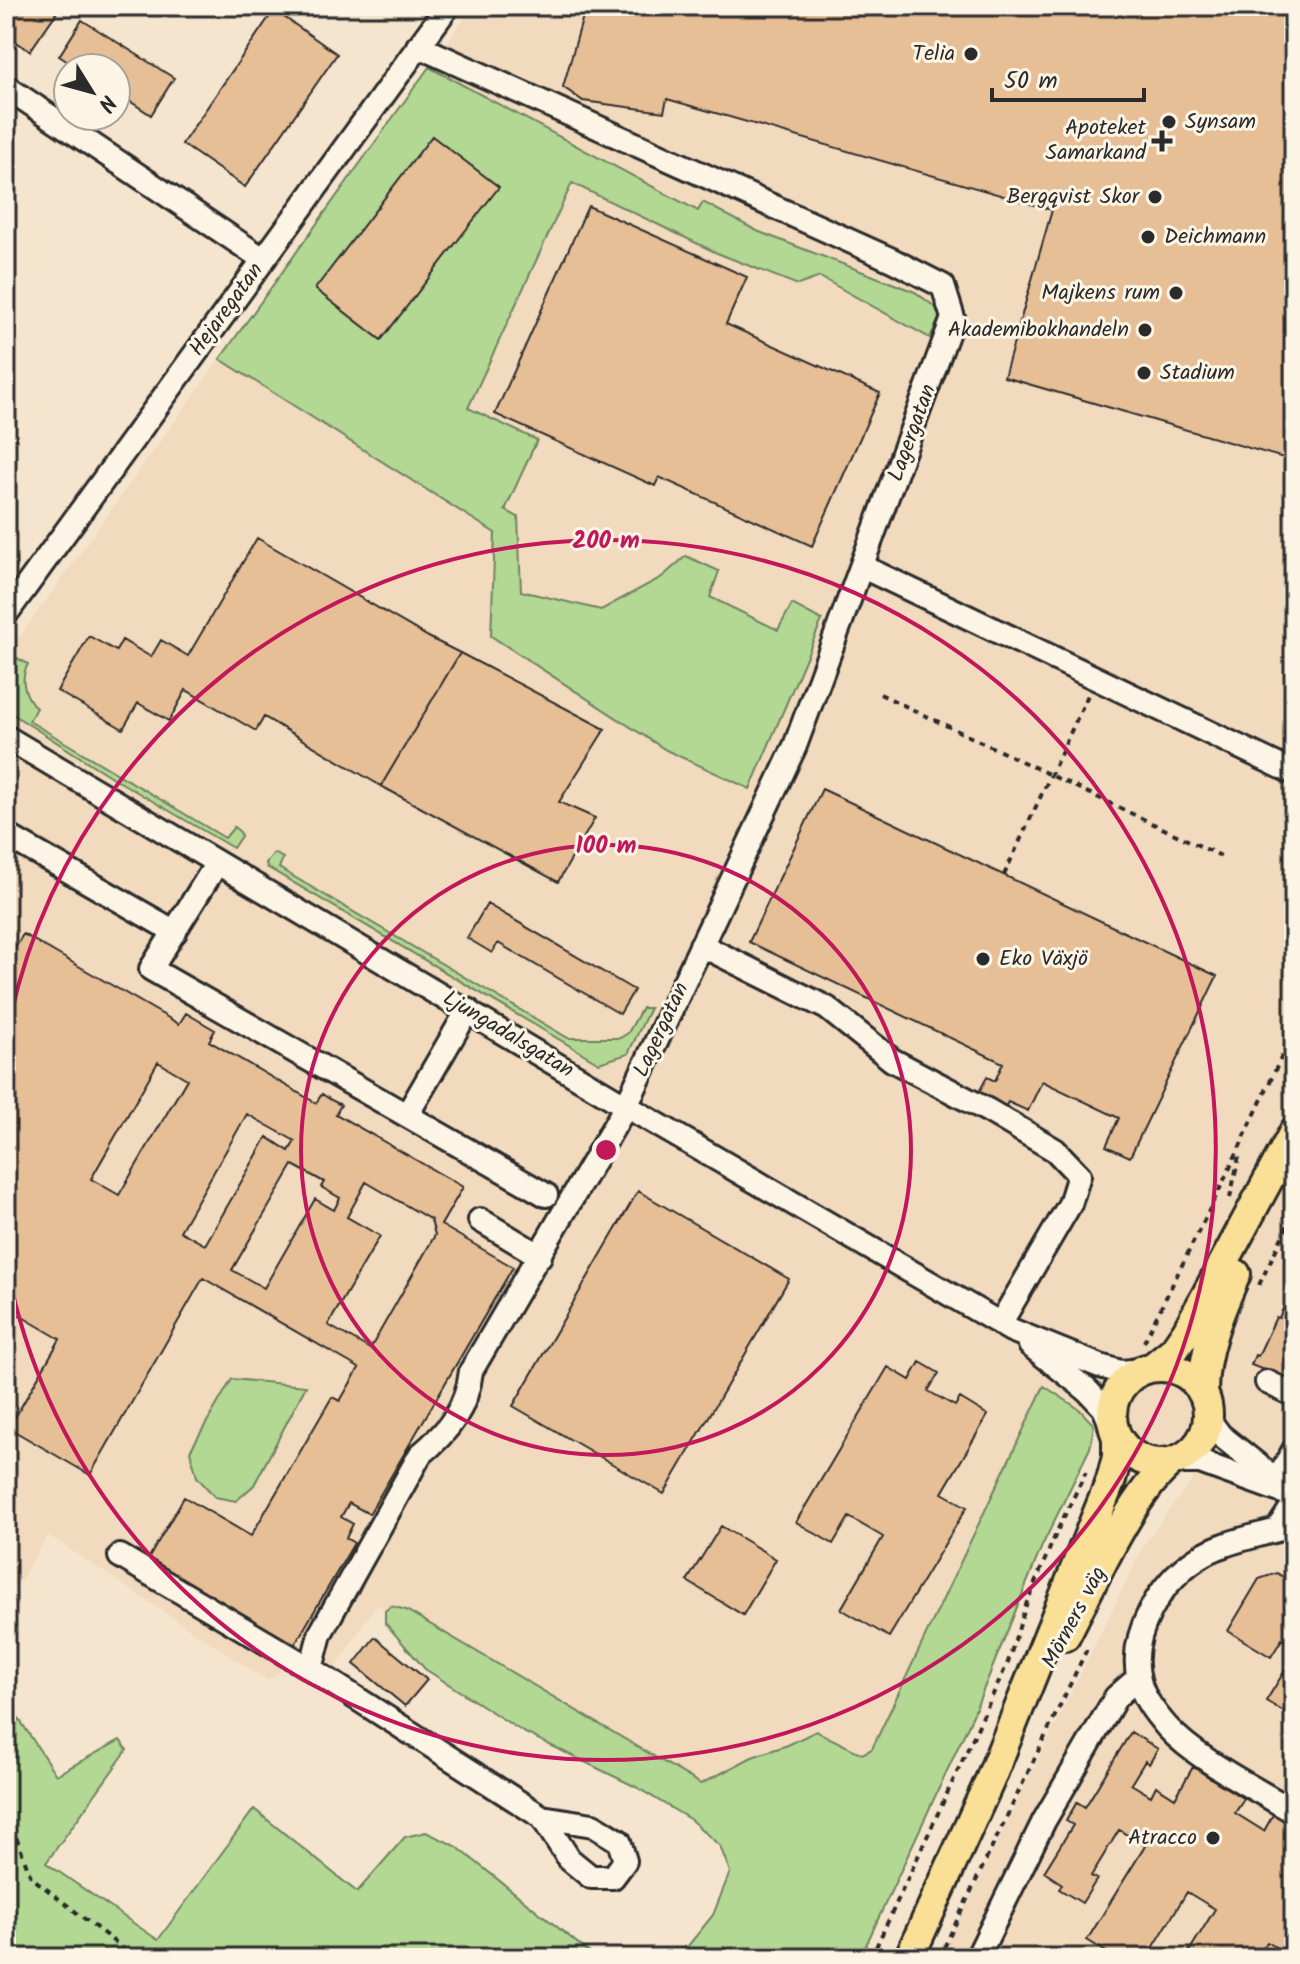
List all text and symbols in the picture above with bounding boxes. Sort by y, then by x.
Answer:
place label: Telia [912,37,955,72]
marker: Telia [962,45,980,63]
north arrow [52,52,132,132]
scale bar [992,52,1144,102]
text: 50 m [1004,62,1058,101]
text: N [88,86,124,119]
place label: Synsam [1185,105,1256,140]
place label: Apoteket Samarkand [1046,111,1147,171]
marker: Synsam [1160,113,1178,131]
marker: Apoteket Samarkand [1153,132,1171,150]
place label: Bergqvist Skor [1006,180,1141,215]
marker: Bergqvist Skor [1146,188,1164,206]
place label: Deichmann [1164,220,1266,255]
marker: Deichmann [1139,228,1157,246]
street label: Hejaregatan [181,256,273,364]
place label: Majkens rum [1041,276,1160,311]
marker: Majkens rum [1167,284,1185,302]
place label: Akademibokhandeln [948,313,1129,348]
marker: Akademibokhandeln [1136,321,1154,339]
place label: Stadium [1160,356,1235,391]
marker: Stadium [1135,364,1153,382]
street label: Lagergatan [879,379,947,487]
text: 200 m [572,522,640,561]
text: 100 m [576,827,636,866]
place label: Eko Växjö [999,942,1088,977]
marker: Eko Växjö [974,950,992,968]
street label: Lagergatan [625,977,699,1083]
street label: Ljungadalsgatan [436,982,580,1088]
centre of rings [592,1136,620,1164]
street label: Mörners väg [1033,1560,1117,1676]
place label: Atracco [1128,1821,1197,1856]
marker: Atracco [1204,1829,1222,1847]

